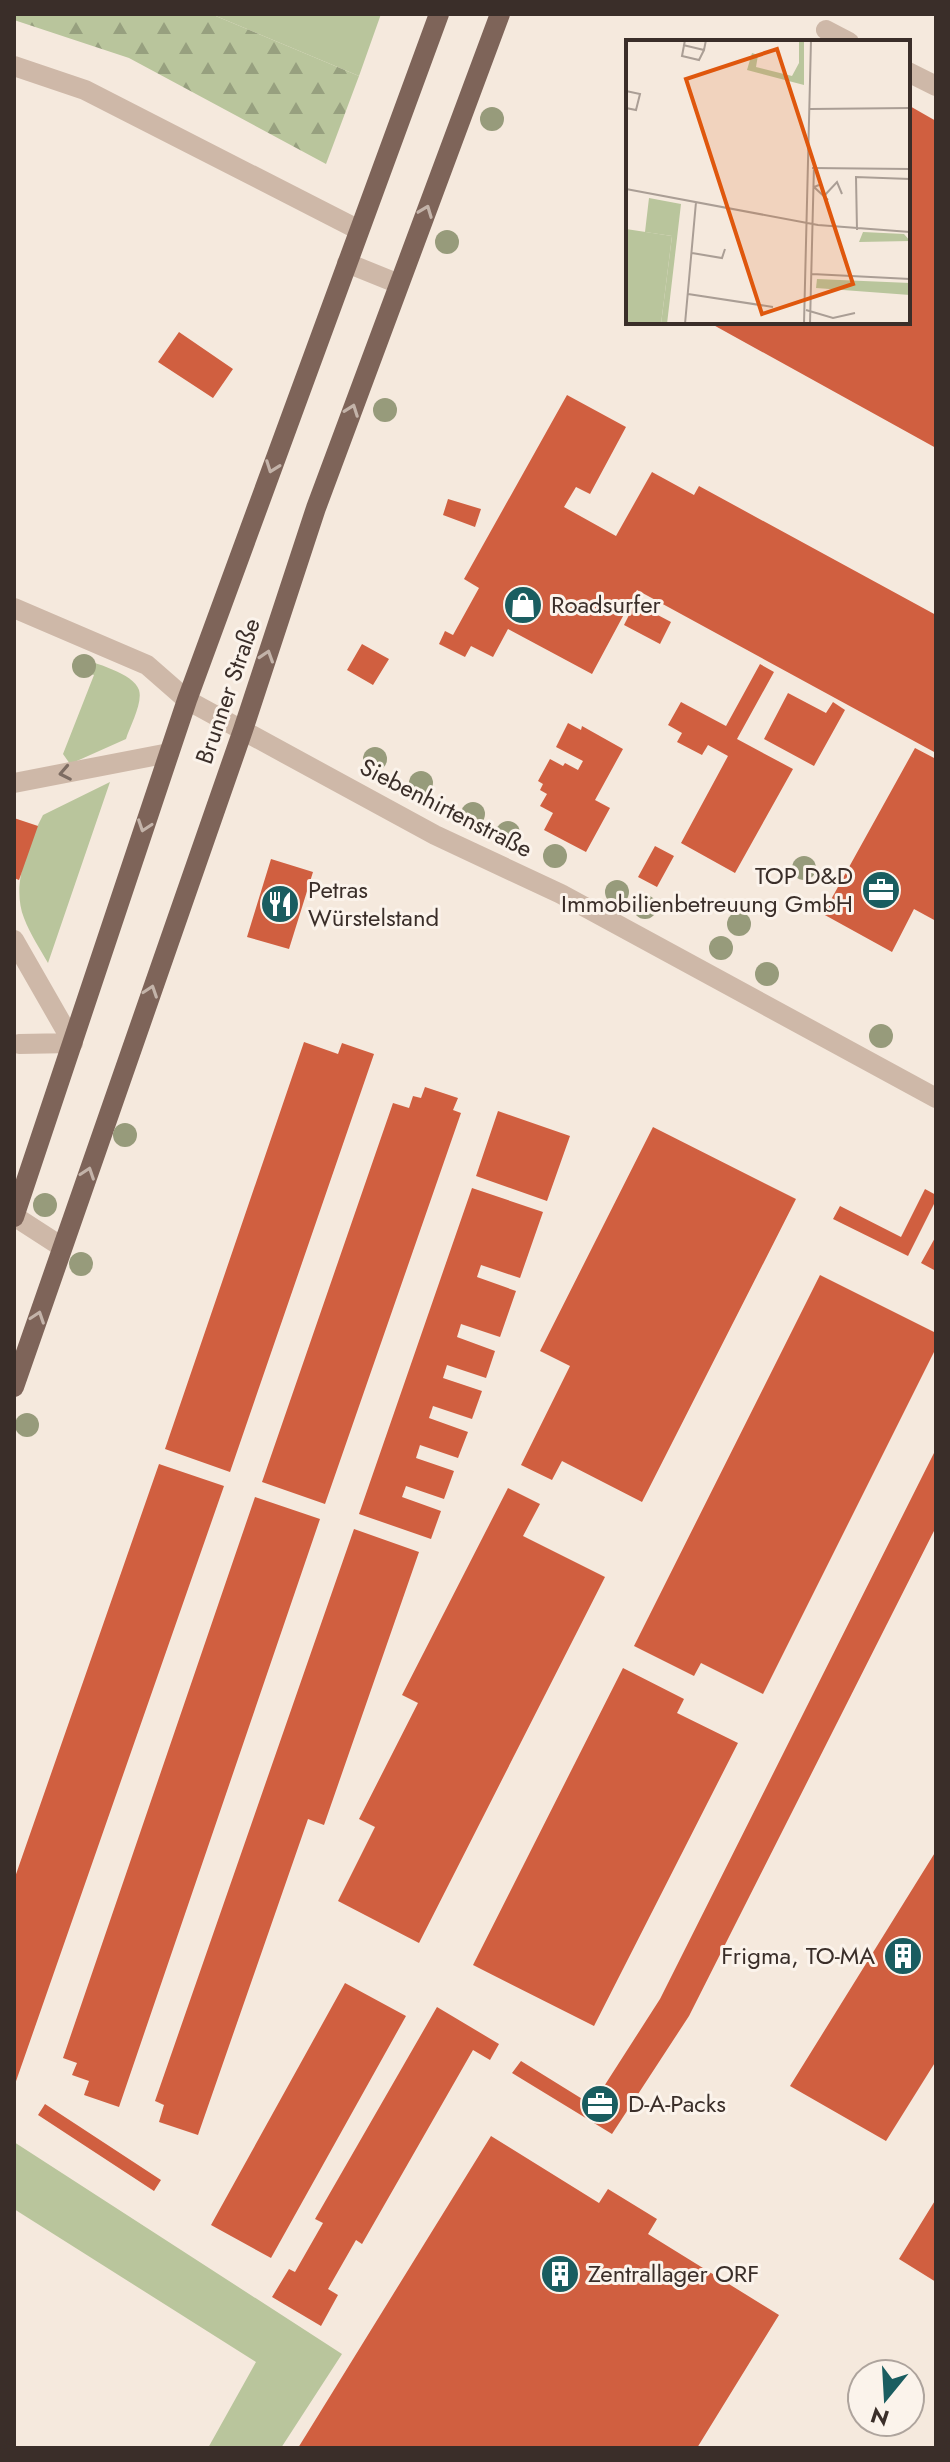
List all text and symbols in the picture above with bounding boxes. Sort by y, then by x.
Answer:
inset map [626,40,910,324]
one-way arrow [416,205,433,219]
one-way arrow [342,404,359,418]
one-way arrow [265,460,282,474]
shop icon: Roadsurfer [502,584,544,626]
place label: Roadsurfer [551,587,661,622]
street label: Brunner Straße [186,613,269,768]
one-way arrow [258,650,274,664]
street label: Siebenhirtenstraße [354,749,539,866]
one-way arrow [59,764,73,781]
one-way arrow [137,819,153,833]
place label: TOP D&D Immobilienbetreuung GmbH [561,858,853,921]
office icon: TOP D&D Immobilienbetreuung GmbH [860,869,902,911]
place label: Petras Würstelstand [308,872,439,935]
restaurant icon: Petras Würstelstand [259,883,301,925]
one-way arrow [142,985,158,999]
one-way arrow [78,1167,94,1181]
one-way arrow [29,1311,45,1325]
building icon: Frigma, TO-MA [882,1935,924,1977]
place label: Frigma, TO-MA [721,1938,875,1973]
office icon: D-A-Packs [579,2083,621,2125]
place label: D-A-Packs [628,2086,726,2121]
building icon: Zentrallager ORF [539,2253,581,2295]
place label: Zentrallager ORF [588,2256,759,2291]
north arrow [846,2358,926,2438]
text: N [867,2399,893,2435]

